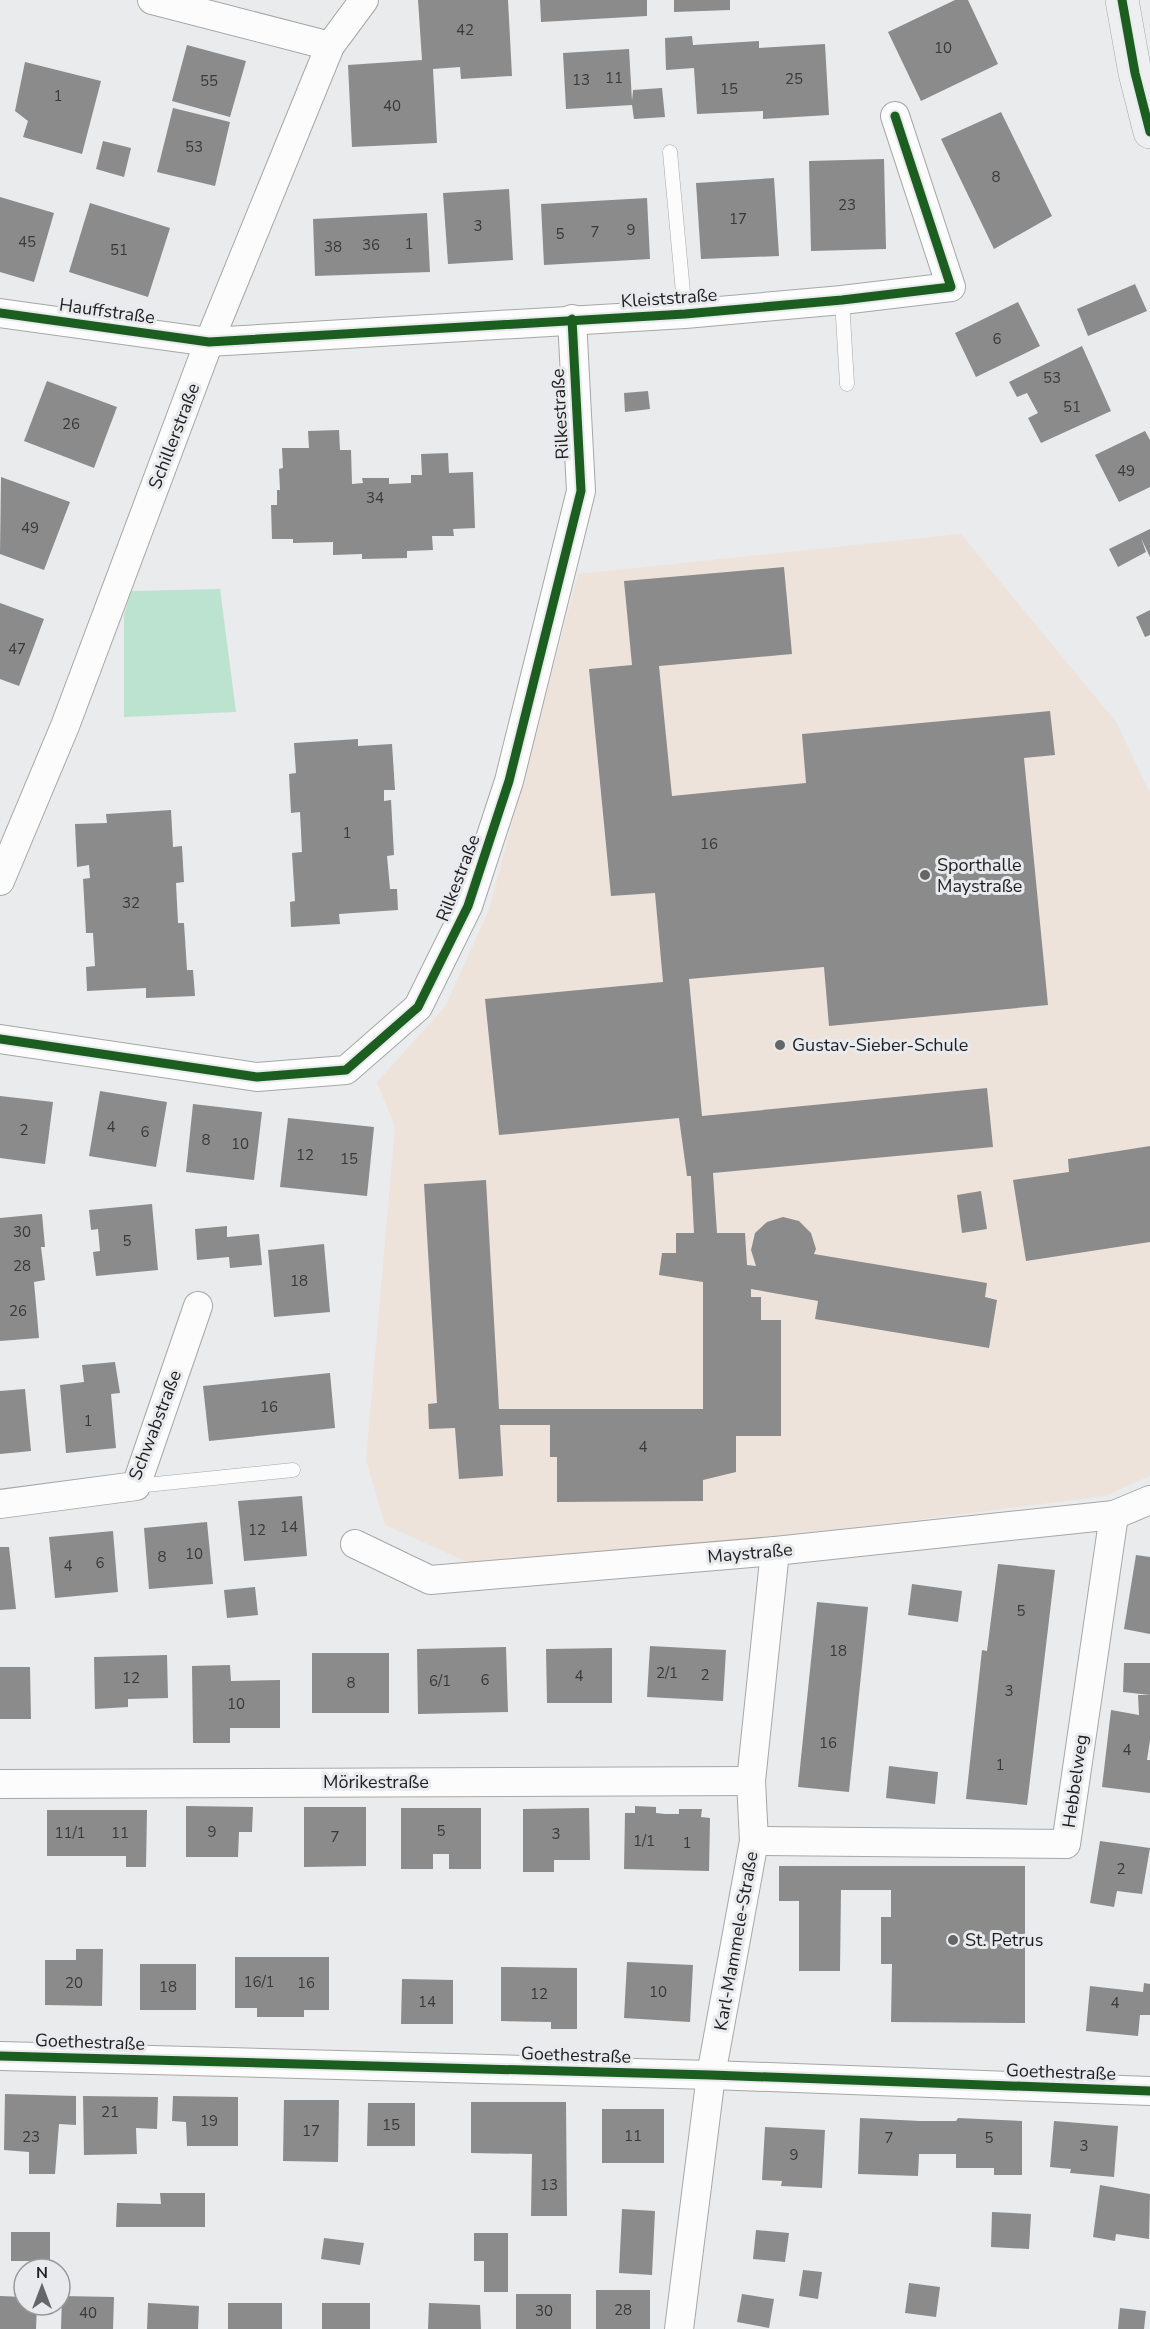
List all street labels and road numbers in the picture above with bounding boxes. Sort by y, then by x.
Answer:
street label: Kleiststraße [620,283,718,313]
street label: Hauffstraße [58,292,156,330]
street label: Rilkestraße [546,368,574,460]
street label: Schillerstraße [143,380,205,492]
street label: Rilkestraße [430,831,486,925]
street label: Schwabstraße [123,1367,187,1483]
street label: Maystraße [706,1537,794,1569]
street label: Hebbelweg [1057,1733,1093,1829]
street label: Mörikestraße [323,1770,429,1794]
street label: Karl-Mammele-Straße [708,1850,764,2032]
street label: Goethestraße [35,2028,145,2056]
street label: Goethestraße [521,2041,631,2069]
street label: Goethestraße [1006,2058,1116,2086]

